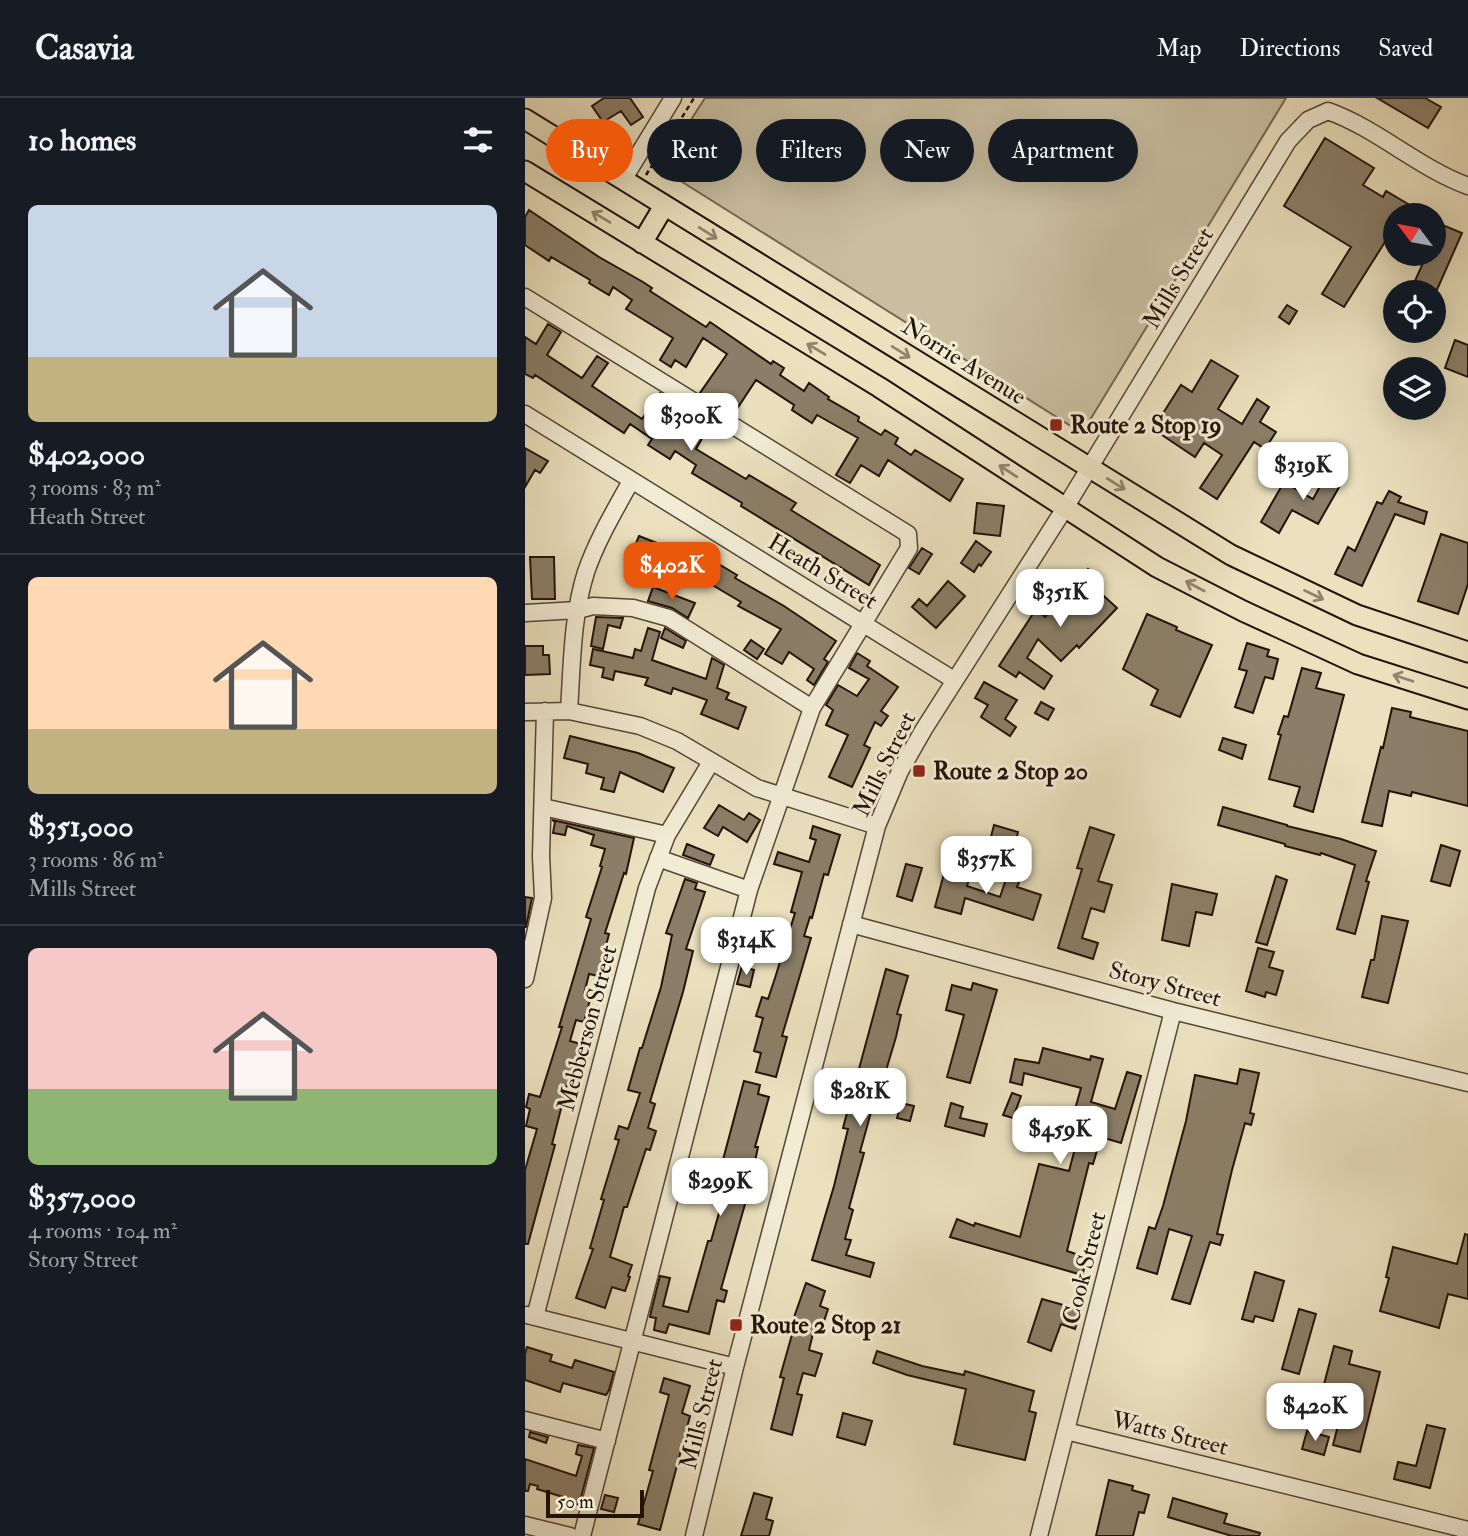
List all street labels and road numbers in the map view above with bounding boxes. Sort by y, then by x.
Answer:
street label: Mills Street [1136,222,1221,335]
street label: Norrie Avenue [896,311,1032,412]
street label: Heath Street [762,527,883,616]
street label: Mills Street [846,706,923,822]
street label: Mebberson Street [550,942,625,1114]
street label: Story Street [1105,955,1225,1014]
street label: Cook Street [1056,1208,1113,1328]
street label: Mills Street [673,1355,730,1473]
street label: Watts Street [1107,1404,1232,1463]

